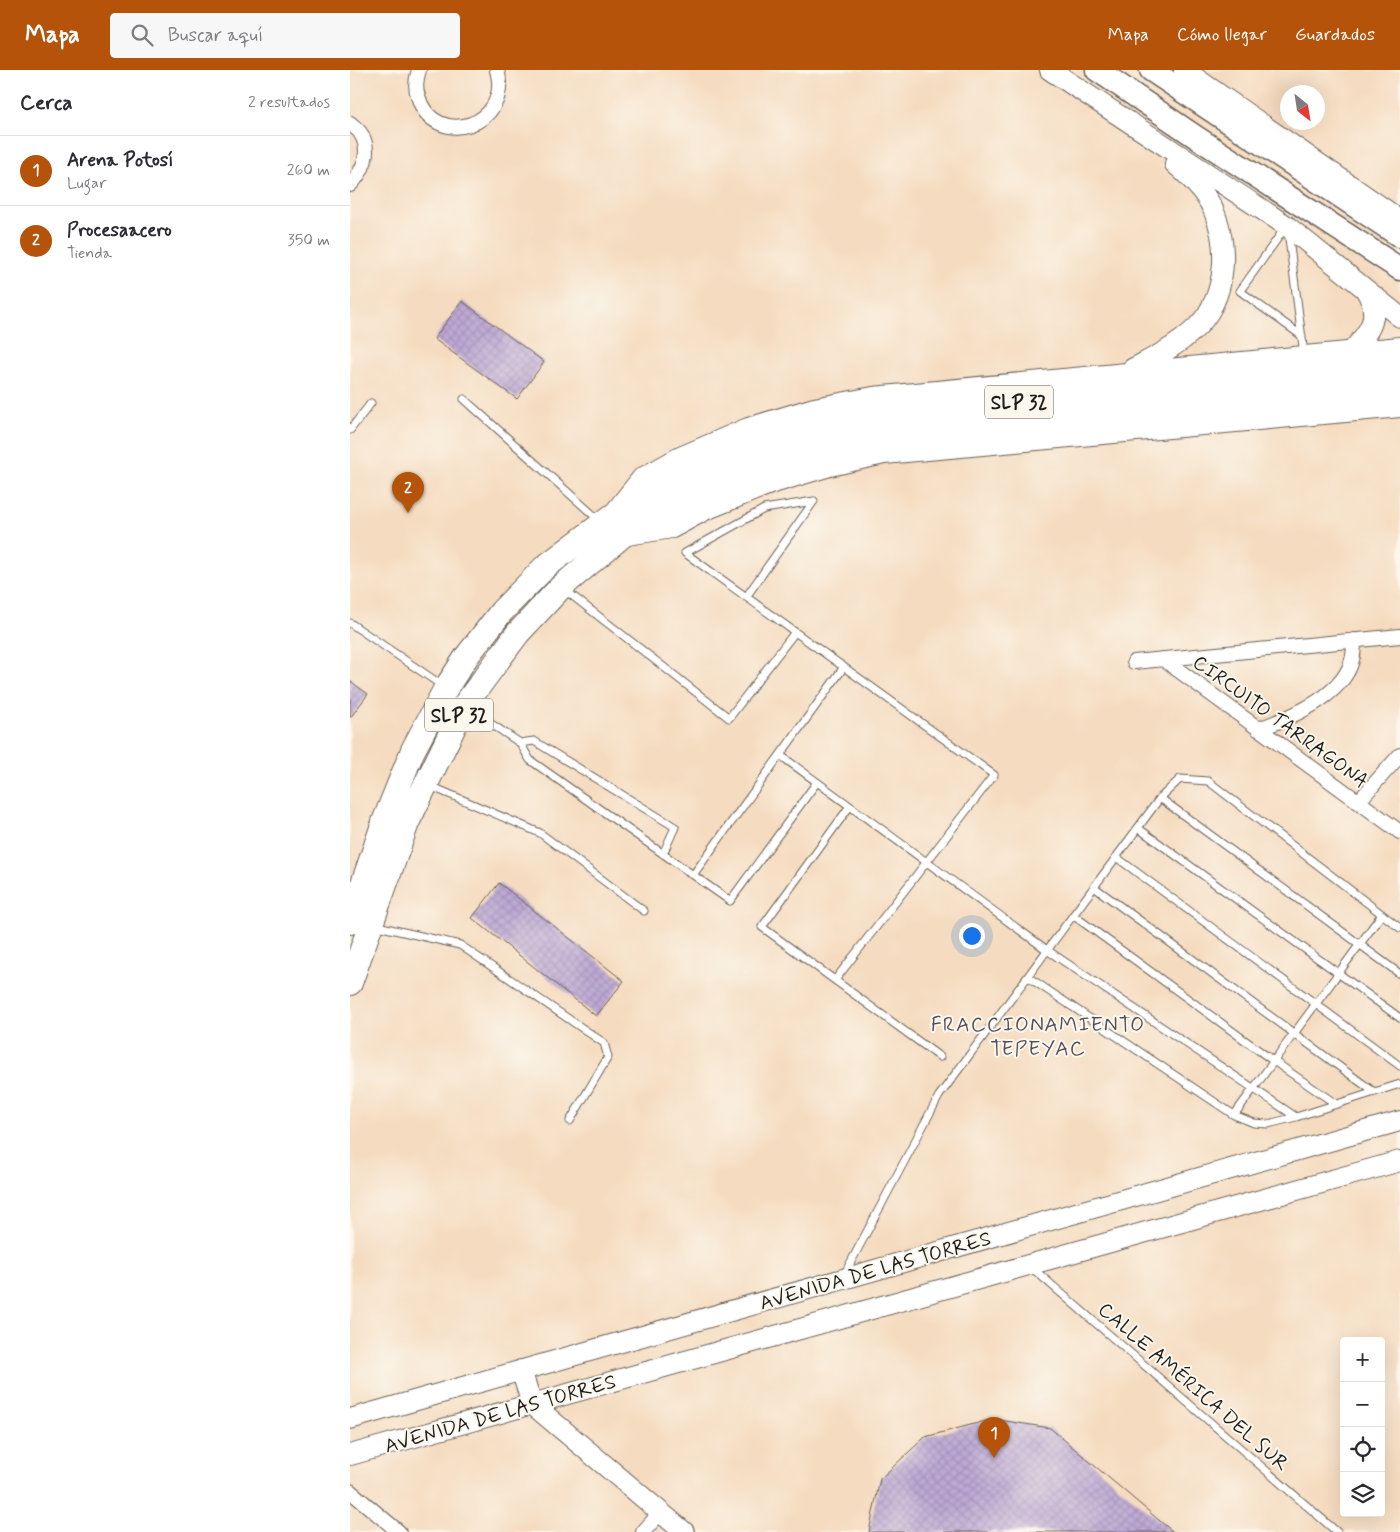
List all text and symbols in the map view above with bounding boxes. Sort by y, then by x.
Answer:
search box [110,13,460,58]
text: Mapa [25,20,80,51]
icon: search [128,21,156,49]
text: Buscar aquí [168,23,263,48]
text: Mapa [1108,23,1149,47]
text: Cómo llegar [1177,23,1267,47]
text: Guardados [1295,23,1375,47]
north arrow [1280,85,1325,130]
text: Cerca [20,89,73,117]
text: 2 resultados [248,92,330,113]
text: Arena Potosí [67,148,174,173]
text: 1 [32,160,40,181]
text: 260 m [287,160,330,181]
text: Lugar [67,173,106,194]
text: Procesaacero [67,218,172,243]
text: 2 [32,230,40,251]
text: 350 m [288,230,330,251]
text: Tienda [67,243,112,264]
road number: SLP 32 [985,386,1053,418]
pin: 2 [392,472,424,513]
street label: CIRCUITO TARRAGONA [1187,649,1373,795]
road number: SLP 32 [425,698,493,732]
your location [959,923,985,949]
district label: FRACCIONAMIENTO TEPEYAC [931,1011,1145,1063]
street label: AVENIDA DE LAS TORRES [757,1225,994,1317]
street label: CALLE AMÉRICA DEL SUR [1092,1297,1294,1478]
map controls [1340,1337,1385,1517]
button: + [1340,1337,1385,1382]
street label: AVENIDA DE LAS TORRES [382,1368,619,1460]
button: − [1340,1382,1385,1427]
pin: 1 [978,1417,1010,1458]
button: locate [1340,1427,1385,1472]
button: layers [1340,1472,1385,1517]

